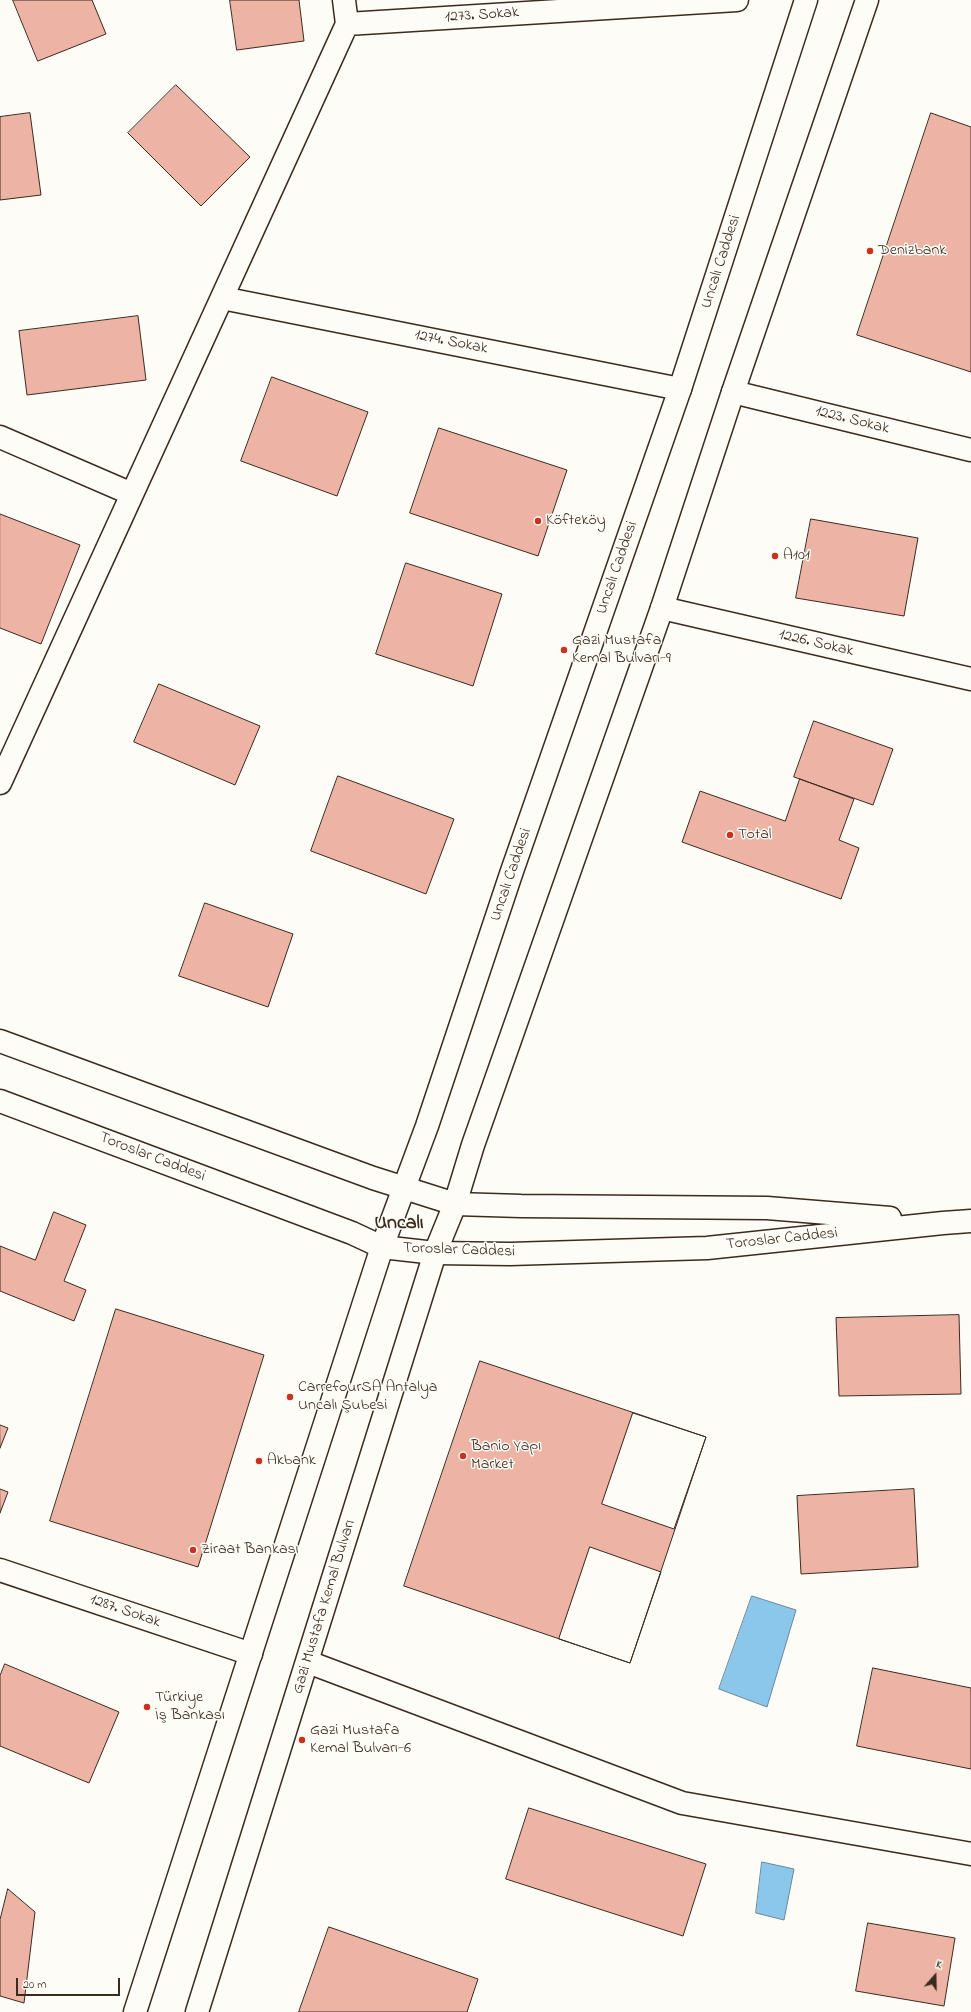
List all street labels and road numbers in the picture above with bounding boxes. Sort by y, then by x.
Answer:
street label: 1273. Sokak [444,4,520,28]
street label: Uncalı Caddesi [698,213,746,311]
street label: 1274. Sokak [413,326,489,360]
street label: 1223. Sokak [813,403,891,439]
street label: Uncalı Caddesi [593,519,643,617]
street label: 1226. Sokak [777,626,855,662]
street label: Uncalı Caddesi [487,826,537,924]
street label: Toroslar Caddesi [96,1129,208,1187]
street label: Toroslar Caddesi [725,1225,839,1255]
street label: Toroslar Caddesi [403,1239,515,1263]
street label: Gazi Mustafa Kemal Bulvarı [289,1518,361,1696]
street label: 1287. Sokak [87,1591,163,1633]

